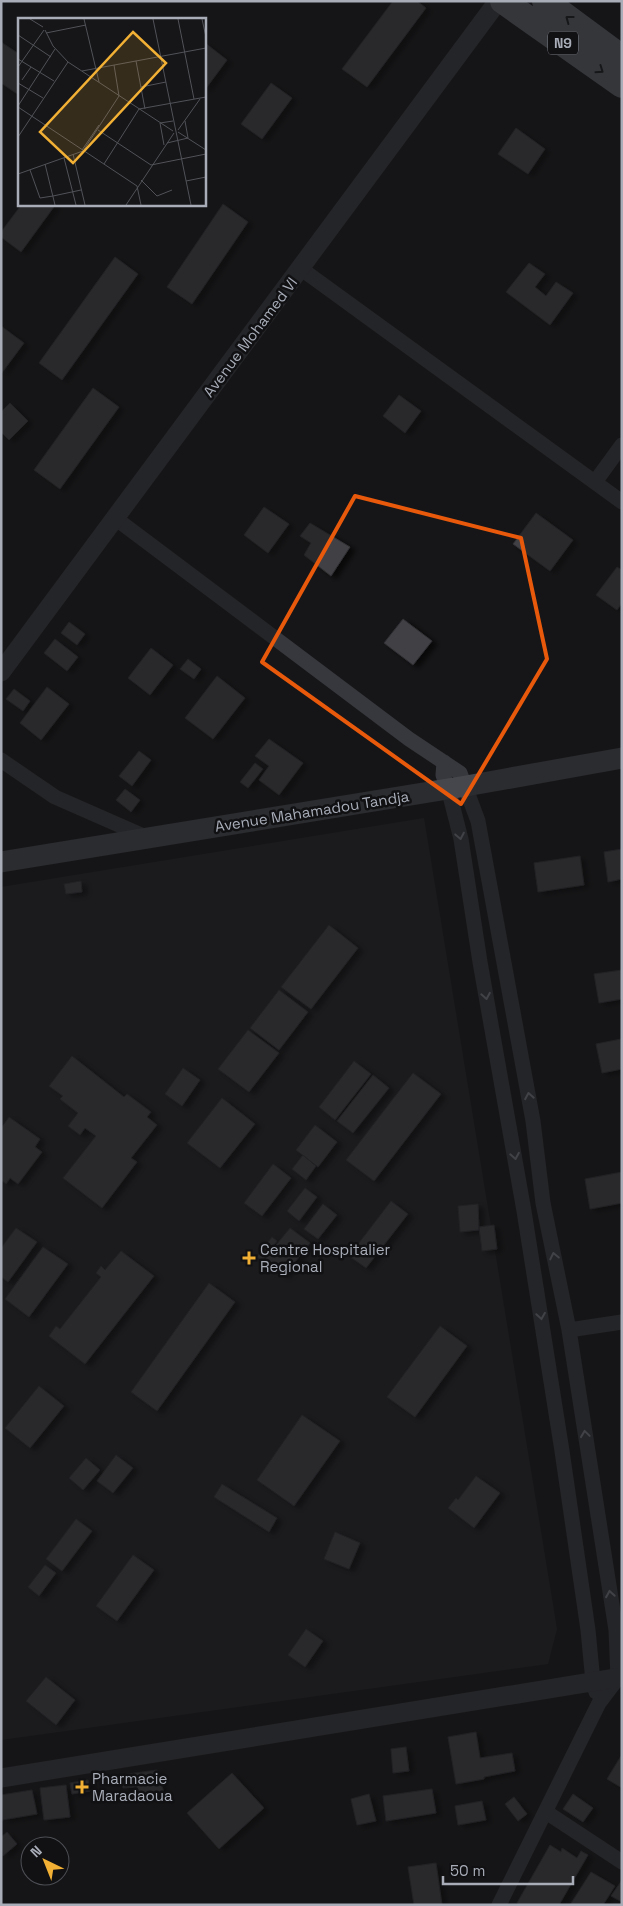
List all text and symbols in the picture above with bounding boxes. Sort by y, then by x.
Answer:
one-way arrow [566,17,575,25]
inset map [18,18,205,205]
road number: N9 [548,32,578,54]
one-way arrow [594,64,604,73]
street label: Avenue Mohamed VI [199,273,301,401]
street label: Avenue Mahamadou Tandja [213,786,411,836]
one-way arrow [454,831,464,840]
one-way arrow [481,992,491,1001]
one-way arrow [524,1092,534,1100]
one-way arrow [509,1152,520,1160]
place label: Centre Hospitalier Regional [260,1240,391,1276]
marker: Centre Hospitalier Regional [242,1251,256,1265]
one-way arrow [550,1252,560,1261]
one-way arrow [535,1313,546,1321]
one-way arrow [580,1429,590,1438]
one-way arrow [605,1590,616,1598]
place label: Pharmacie Maradaoua [92,1769,173,1805]
marker: Pharmacie Maradaoua [76,1781,88,1793]
north arrow [20,1836,70,1886]
text: N [27,1842,46,1861]
scale bar [443,1854,573,1886]
text: 50 m [450,1861,485,1880]

